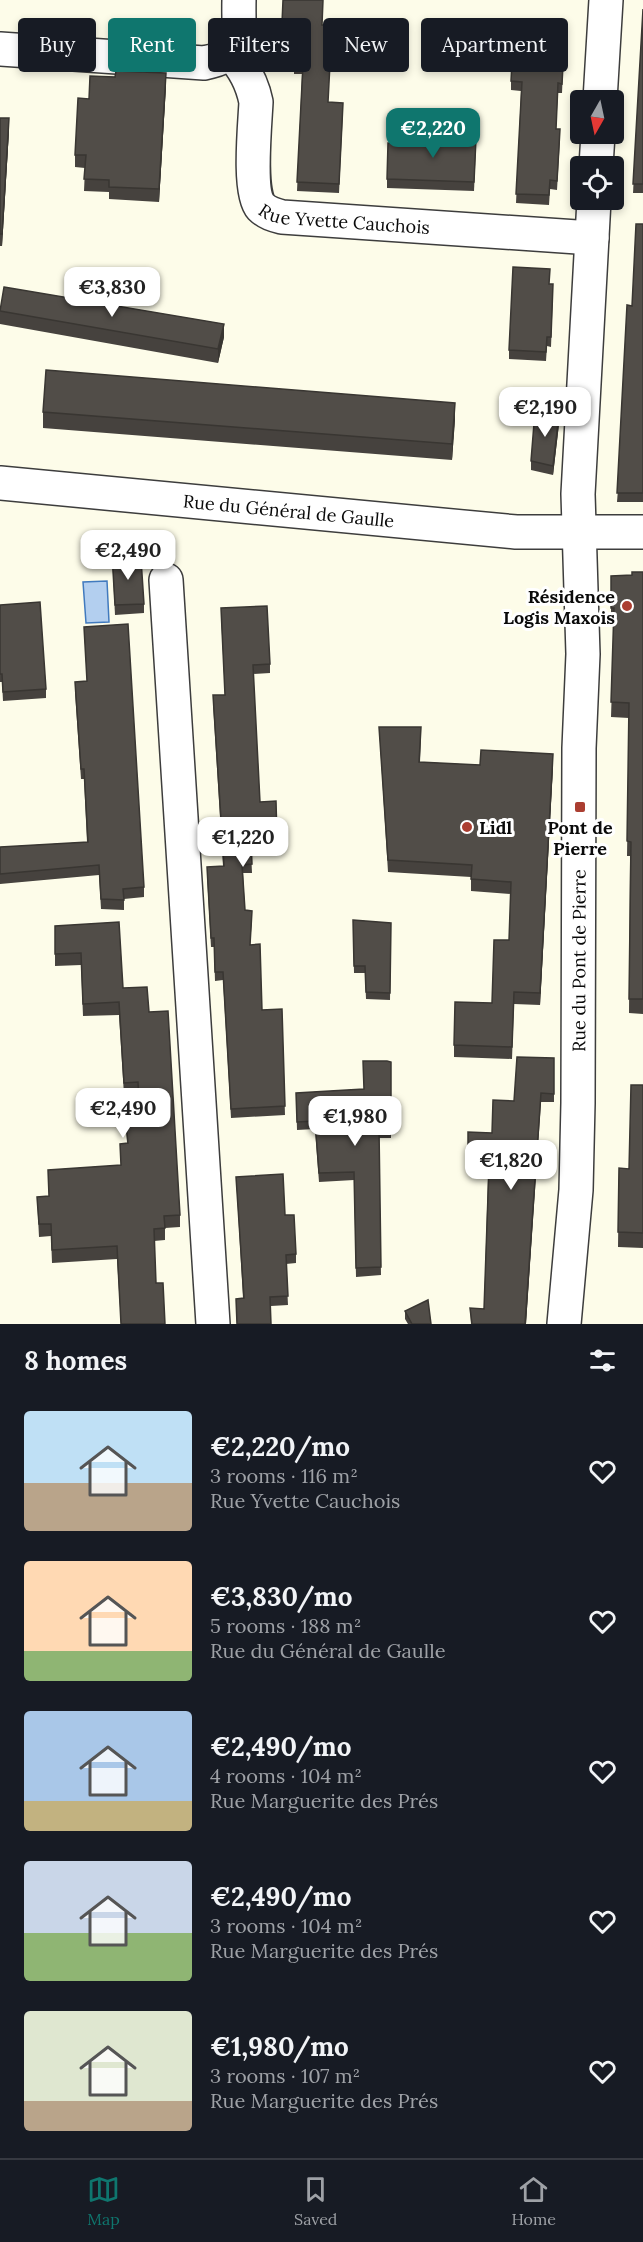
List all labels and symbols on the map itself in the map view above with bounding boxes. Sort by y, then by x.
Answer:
north arrow [570,90,624,144]
pin: €2,220 [384,108,482,159]
street label: Rue Yvette Cauchois [255,198,431,238]
pin: €3,830 [63,267,161,318]
pin: €2,190 [496,387,594,438]
street label: Rue du Général de Gaulle [182,489,396,532]
pin: €2,490 [79,530,177,581]
place label: Résidence Logis Maxois [503,585,615,629]
marker: Résidence Logis Maxois [620,599,634,613]
marker: Pont de Pierre [573,800,587,814]
place label: Lidl [479,816,512,839]
place label: Pont de Pierre [547,816,613,860]
pin: €1,220 [194,817,292,868]
marker: Lidl [460,820,474,834]
street label: Rue du Pont de Pierre [567,869,590,1052]
pin: €2,490 [74,1088,172,1139]
pin: €1,980 [306,1096,404,1147]
pin: €1,820 [462,1140,560,1191]

